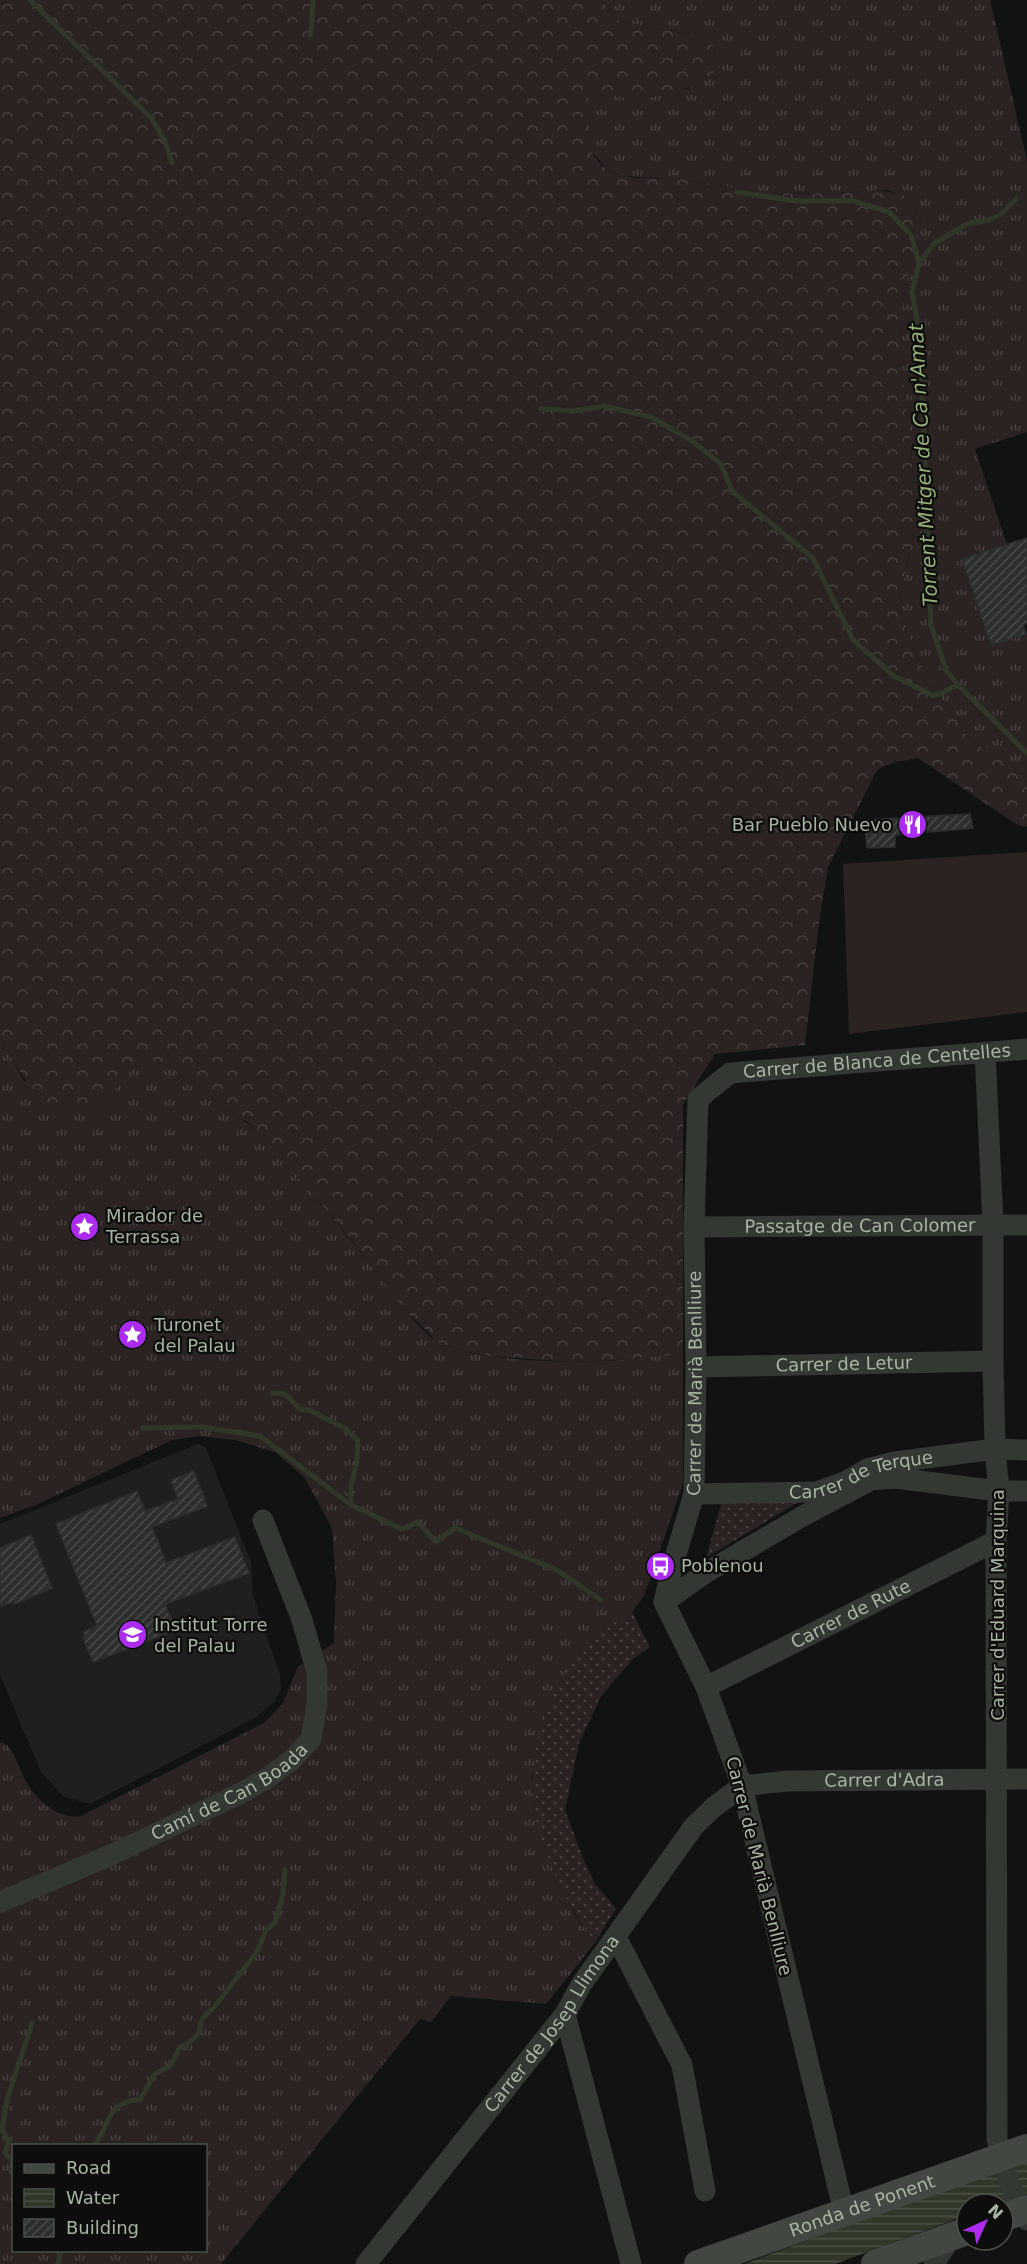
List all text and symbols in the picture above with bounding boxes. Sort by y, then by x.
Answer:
water label: Torrent Mitger de Ca n'Amat [904,322,942,607]
restaurant icon: Bar Pueblo Nuevo [897,809,929,841]
place label: Bar Pueblo Nuevo [732,814,892,835]
street label: Carrer de Blanca de Centelles [742,1039,1012,1082]
place label: Mirador de Terrassa [105,1205,203,1247]
place icon: Mirador de Terrassa [69,1210,101,1242]
street label: Passatge de Can Colomer [744,1214,976,1237]
street label: Carrer de Marià Benlliure [683,1271,706,1496]
place label: Turonet del Palau [153,1314,236,1356]
place icon: Turonet del Palau [117,1319,149,1351]
street label: Carrer de Letur [775,1352,913,1375]
street label: Carrer de Terque [789,1446,934,1502]
street label: Carrer d'Eduard Marquina [987,1489,1008,1721]
bus stop icon: Poblenou [644,1550,676,1582]
place label: Poblenou [681,1555,764,1576]
street label: Carrer de Rute [787,1575,914,1653]
place label: Institut Torre del Palau [154,1614,268,1656]
school or university icon: Institut Torre del Palau [117,1619,149,1651]
street label: Camí de Can Boada [147,1739,312,1844]
street label: Carrer de Marià Benlliure [722,1754,797,1978]
street label: Carrer d'Adra [824,1769,945,1791]
street label: Carrer de Josep Llimona [480,1931,623,2117]
legend [12,2144,207,2252]
text: Road [66,2157,111,2178]
street label: Ronda de Ponent [786,2170,937,2241]
text: Water [66,2187,120,2208]
north arrow [955,2192,1015,2252]
text: N [984,2200,1007,2223]
text: Building [66,2217,139,2238]

